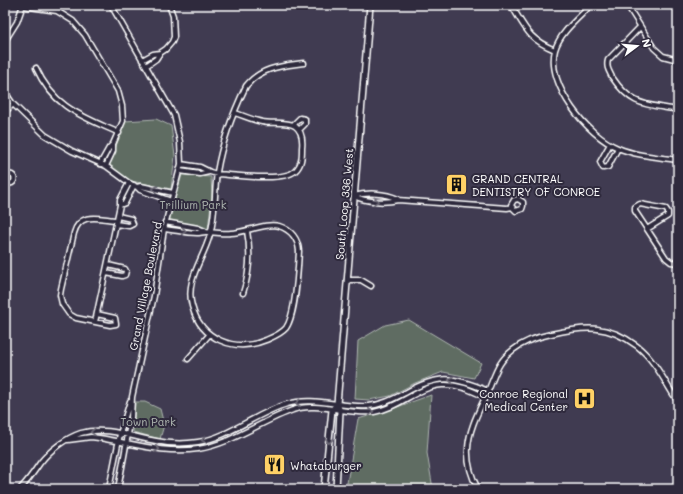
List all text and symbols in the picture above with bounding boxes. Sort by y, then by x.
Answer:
north arrow [617,26,657,66]
text: N [639,37,655,49]
street label: South Loop 336 West [332,147,356,261]
building icon: GRAND CENTRAL DENTISTRY OF CONROE [443,171,469,197]
place label: GRAND CENTRAL DENTISTRY OF CONROE [472,171,600,199]
one-way arrow [152,185,159,194]
one-way arrow [373,196,379,205]
park label: Trillium Park [159,197,227,212]
street label: Grand Village Boulevard [125,220,165,352]
one-way arrow [181,227,187,236]
one-way arrow [448,375,454,384]
place label: Conroe Regional Medical Center [479,386,568,414]
hospital icon: Conroe Regional Medical Center [571,386,597,412]
one-way arrow [295,398,301,407]
one-way arrow [368,408,374,417]
park label: Town Park [120,414,176,429]
one-way arrow [90,427,96,436]
one-way arrow [201,436,208,444]
one-way arrow [325,438,334,444]
one-way arrow [154,444,160,453]
restaurant icon: Whataburger [262,452,288,478]
place label: Whataburger [290,458,362,473]

